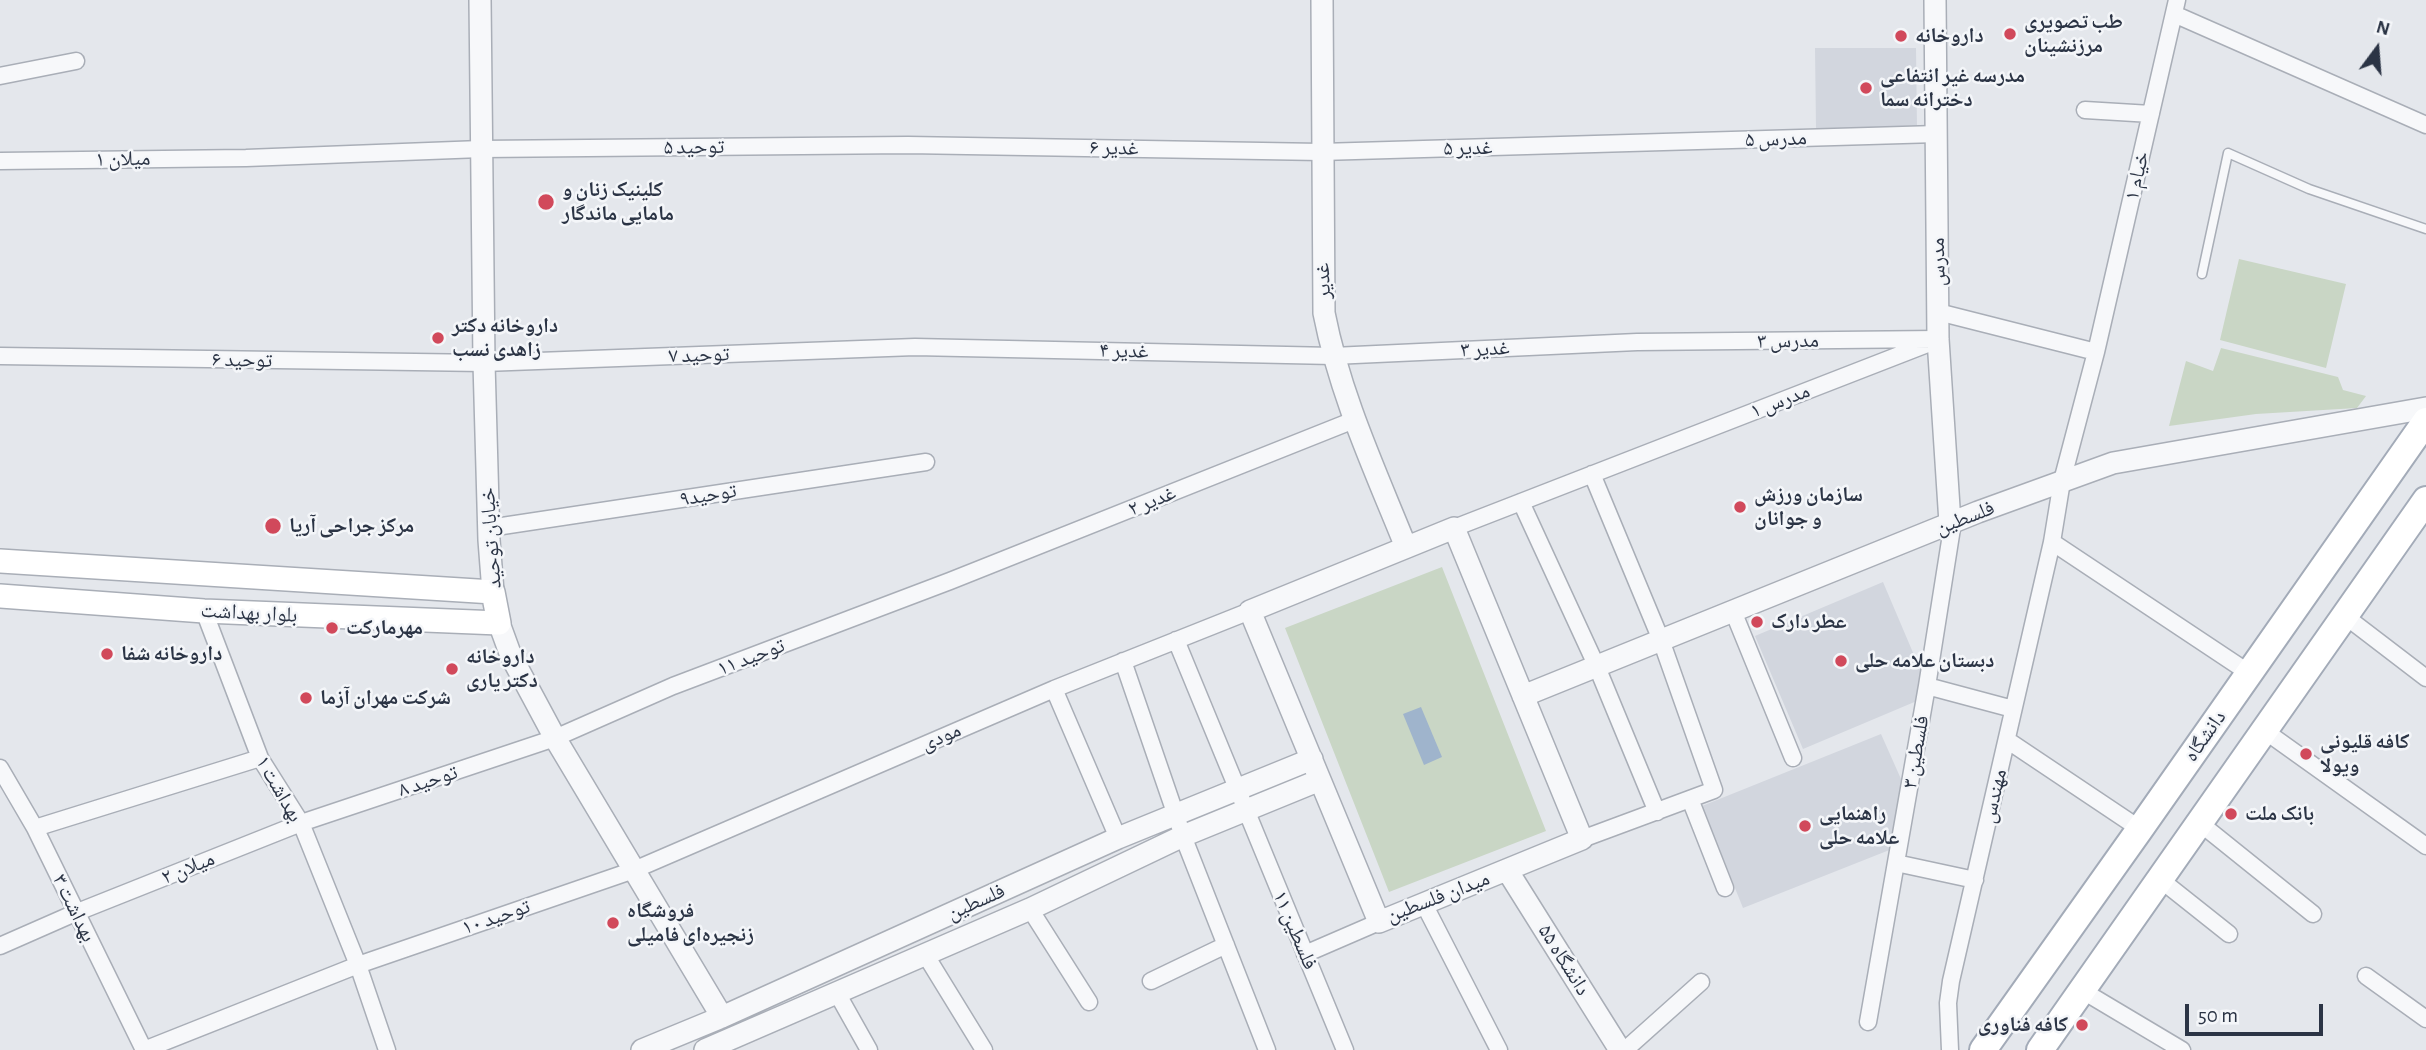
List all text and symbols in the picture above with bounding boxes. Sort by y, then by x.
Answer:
place label: طب تصویری مرزنشینان [2024,9,2123,59]
north arrow [2342,14,2412,84]
text: N [2374,17,2392,39]
place label: داروخانه [1915,23,1984,49]
marker: طب تصویری مرزنشینان [2002,26,2018,42]
marker: داروخانه [1893,28,1909,44]
place label: مدرسه غیر انتفاعی دخترانه سما [1880,63,2025,113]
marker: مدرسه غیر انتفاعی دخترانه سما [1858,80,1874,96]
street label: مدرس ۵ [1745,125,1807,153]
street label: توحید ۵ [663,134,725,160]
street label: غدیر ۶ [1089,135,1139,161]
street label: غدیر ۵ [1443,135,1493,161]
street label: میلان ۱ [95,146,151,172]
street label: خیام ۱ [2119,149,2155,203]
place label: کلینیک زنان و مامایی ماندگار [562,177,674,227]
marker: کلینیک زنان و مامایی ماندگار [536,192,556,212]
street label: مدرس [1925,237,1951,287]
street label: غدیر [1310,262,1336,300]
place label: داروخانه دکتر زاهدی نسب [452,313,558,363]
street label: مدرس ۳ [1757,328,1819,354]
marker: داروخانه دکتر زاهدی نسب [430,330,446,346]
street label: غدیر ۳ [1460,335,1510,363]
street label: غدیر ۴ [1099,338,1149,364]
street label: توحید ۷ [668,341,730,369]
street label: توحید ۶ [211,347,273,373]
street label: مدرس ۱ [1747,378,1813,424]
street label: توحید۹ [678,478,738,512]
street label: غدیر ۲ [1124,480,1180,522]
place label: سازمان ورزش و جوانان [1754,482,1863,532]
street label: خیابان توحید [475,487,507,589]
street label: فلسطین [1932,495,1998,541]
marker: سازمان ورزش و جوانان [1732,499,1748,515]
place label: مرکز جراحی آریا [289,513,414,539]
marker: مرکز جراحی آریا [263,516,283,536]
street label: بلوار بهداشت [200,598,298,628]
place label: عطر دارک [1771,609,1847,635]
marker: عطر دارک [1749,614,1765,630]
place label: مهرمارکت [346,615,423,641]
marker: مهرمارکت [324,620,340,636]
street label: توحید ۱۱ [714,633,788,681]
place label: داروخانه شفا [121,641,222,667]
place label: داروخانه دکتر یاری [466,644,538,694]
marker: داروخانه شفا [99,646,115,662]
place label: دبستان علامه حلی [1855,648,1994,674]
marker: دبستان علامه حلی [1833,653,1849,669]
marker: داروخانه دکتر یاری [444,661,460,677]
place label: شرکت مهران آزما [320,685,451,711]
marker: شرکت مهران آزما [298,690,314,706]
street label: دانشگاه [2178,705,2232,767]
street label: فلسطین ۳ [1897,713,1935,791]
street label: مودی [917,717,965,757]
place label: کافه قلیونی ویولا [2320,729,2409,779]
marker: کافه قلیونی ویولا [2298,746,2314,762]
street label: بهداشت ۱ [250,751,308,827]
street label: توحید ۸ [395,760,461,802]
street label: مهندس [1976,766,2012,826]
place label: راهنمایی علامه حلی [1819,801,1899,851]
place label: بانک ملت [2245,801,2314,827]
marker: بانک ملت [2223,806,2239,822]
marker: راهنمایی علامه حلی [1797,818,1813,834]
street label: میلان ۲ [158,846,218,890]
street label: میدان فلسطین [1383,866,1493,928]
street label: بهداشت ۳ [47,870,101,946]
street label: فلسطین [943,878,1009,926]
street label: فلسطین ۱۱ [1267,887,1323,973]
street label: توحید ۱۰ [459,894,533,940]
place label: فروشگاه زنجیره‌ای فامیلی [627,898,754,948]
marker: فروشگاه زنجیره‌ای فامیلی [605,915,621,931]
street label: دانشگاه ۵۵ [1532,920,1596,1000]
scale bar [2188,990,2326,1034]
text: 50 m [2198,1005,2238,1026]
place label: کافه فناوری [1978,1012,2068,1038]
marker: کافه فناوری [2074,1017,2090,1033]

